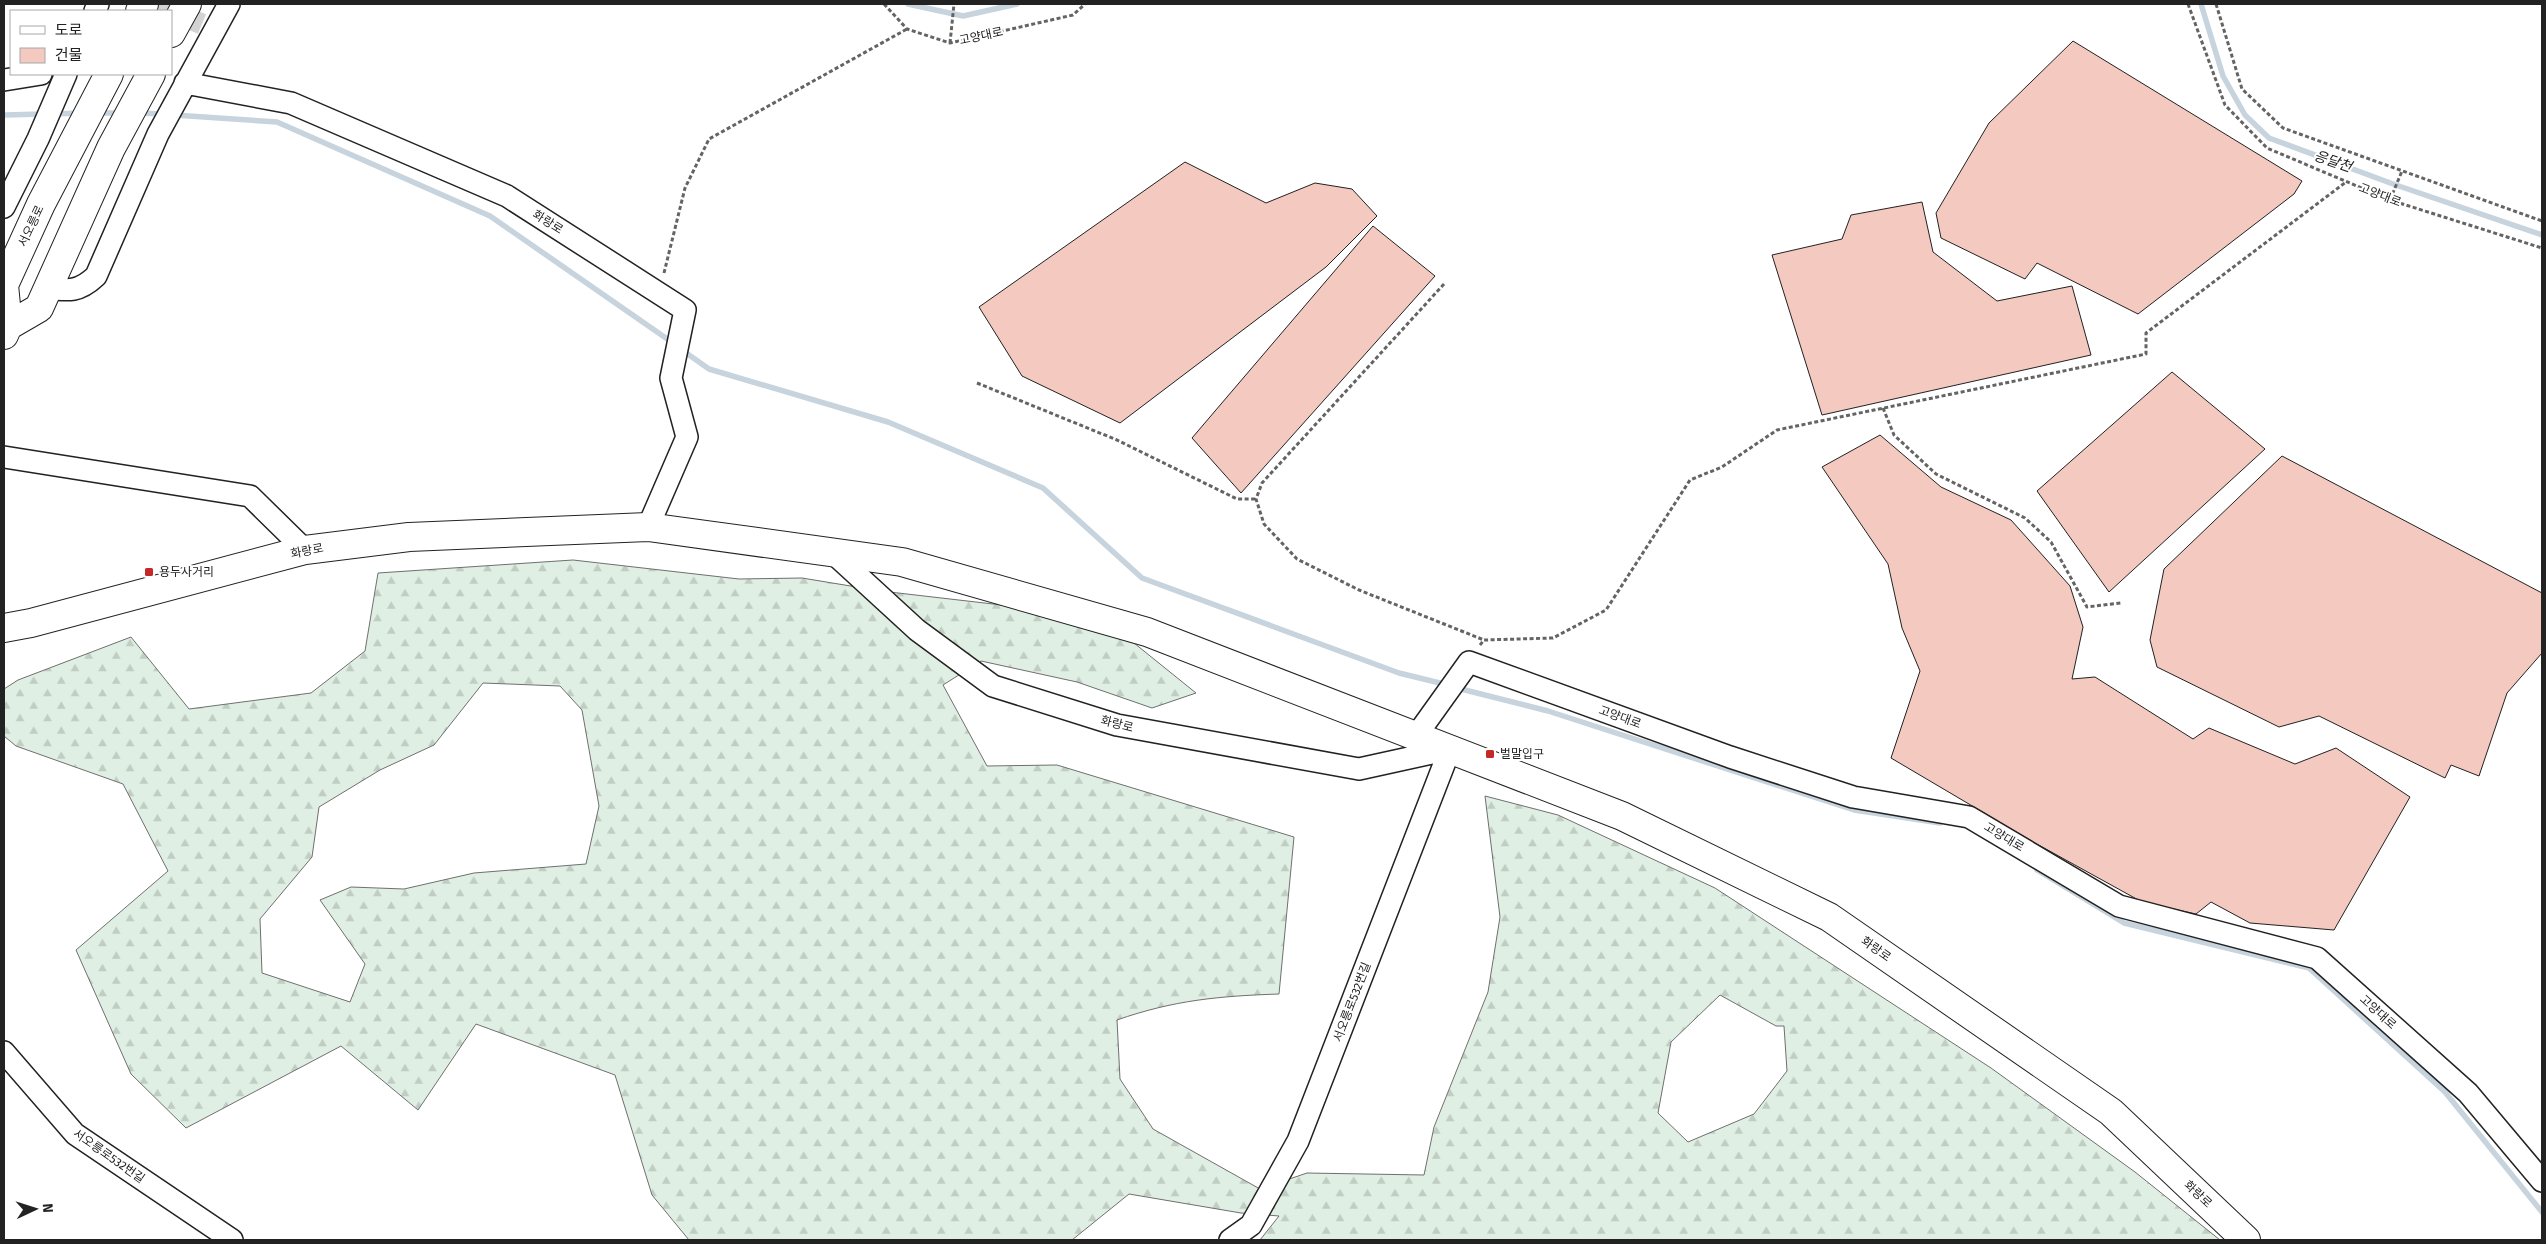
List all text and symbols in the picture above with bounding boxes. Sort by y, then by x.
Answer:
legend [10,10,172,75]
text: 도로 [55,21,83,39]
street label: 고양대로 [958,25,1004,47]
text: 건물 [55,46,83,64]
water label: 응달천 [2312,147,2355,176]
street label: 고양대로 [2357,181,2403,209]
street label: 서오릉로 [15,203,47,249]
street label: 화랑로 [530,207,566,237]
street label: 화랑로 [289,541,325,561]
place label: 용두사거리 [159,565,214,579]
marker: 용두사거리 [143,566,155,578]
street label: 고양대로 [1597,703,1643,731]
street label: 화랑로 [1099,713,1135,735]
place label: 벌말입구 [1500,747,1544,761]
marker: 벌말입구 [1484,748,1496,760]
street label: 고양대로 [1981,820,2027,854]
street label: 화랑로 [1858,934,1894,964]
street label: 서오릉로532번길 [1330,960,1374,1044]
street label: 고양대로 [2357,992,2399,1032]
street label: 서오릉로532번길 [71,1126,147,1186]
street label: 화랑로 [2181,1178,2215,1210]
north arrow [10,1184,60,1234]
text: N [39,1203,56,1213]

